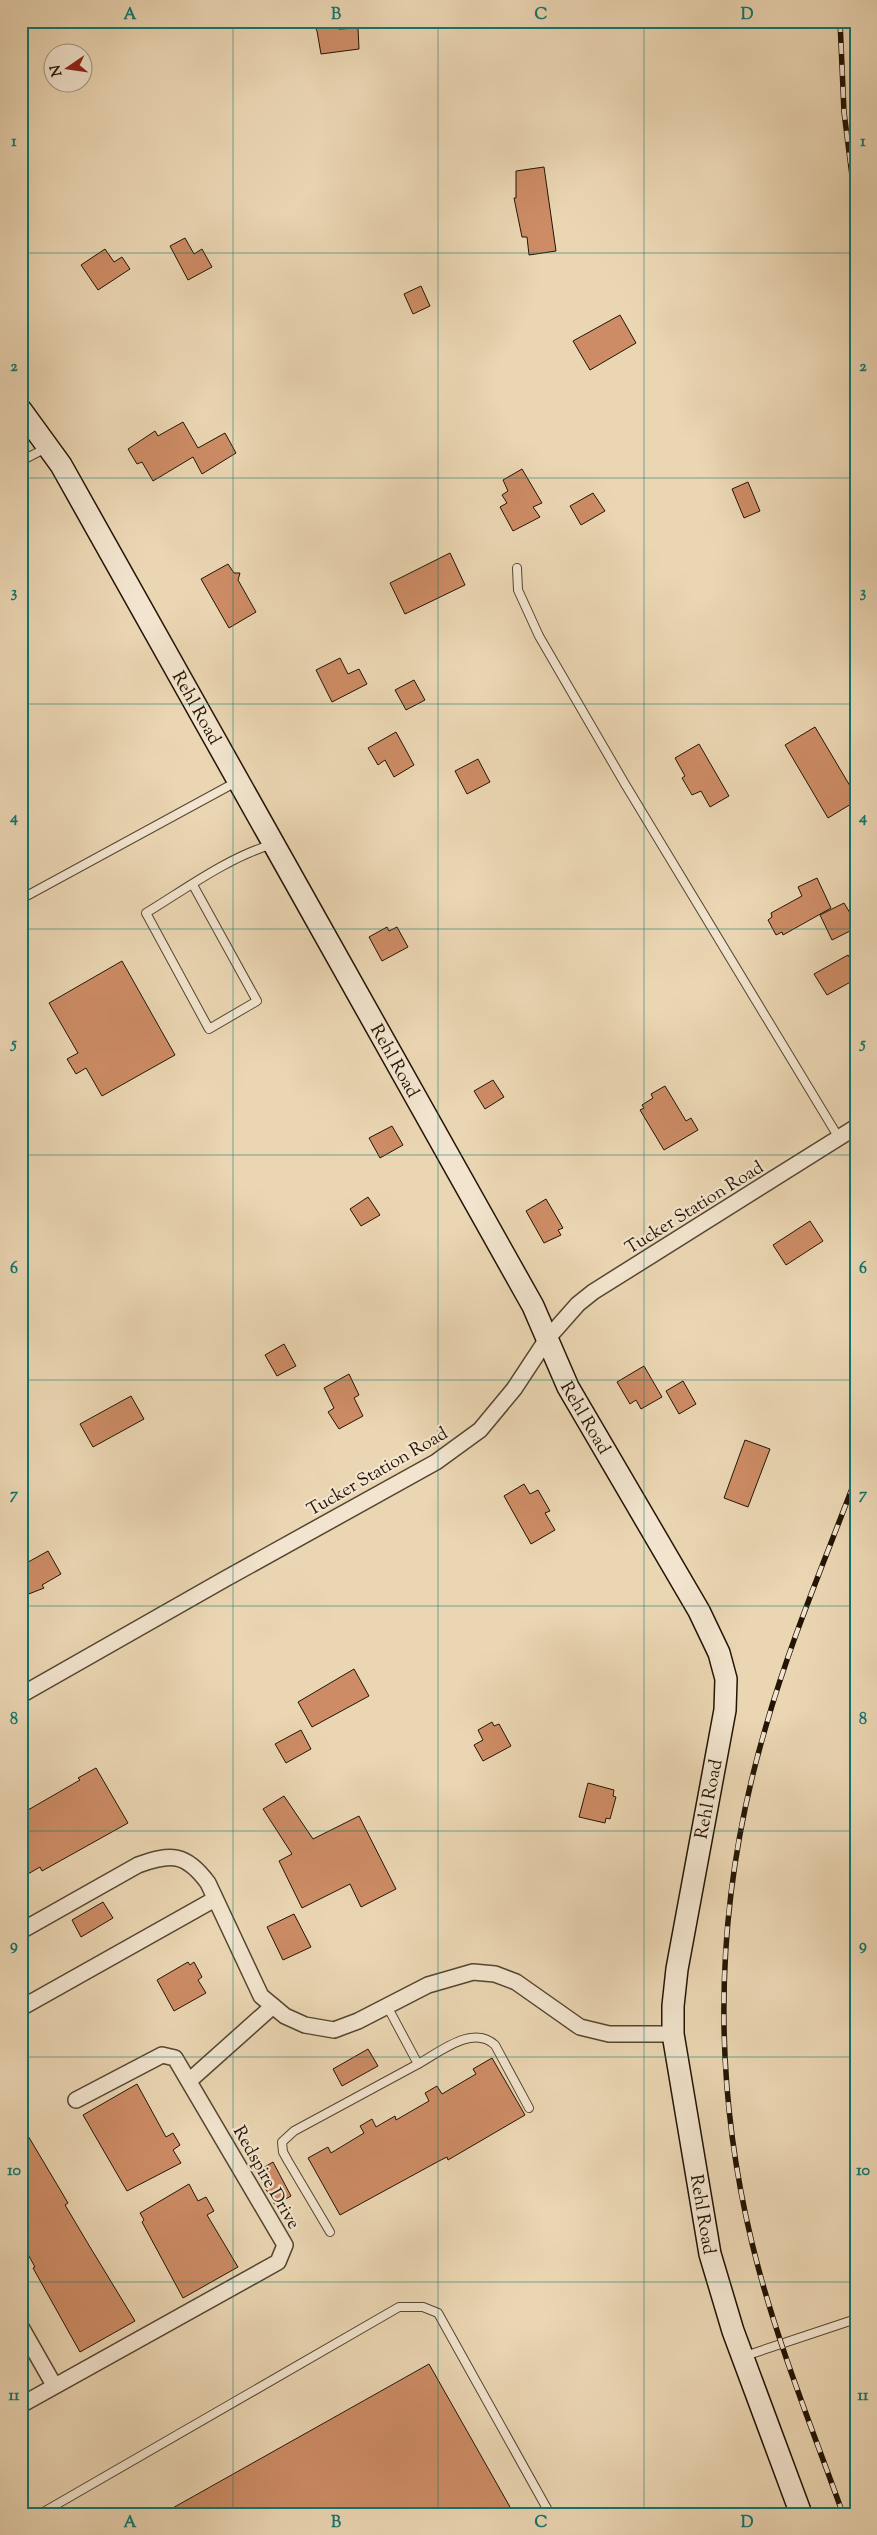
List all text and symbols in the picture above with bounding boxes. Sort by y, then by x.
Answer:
text: A [124,4,137,27]
text: B [331,4,341,27]
text: C [535,4,548,27]
text: D [741,4,754,27]
north arrow [42,42,92,92]
text: N [46,63,68,78]
text: 1 [11,131,17,154]
text: 1 [860,131,866,154]
text: 2 [10,356,18,379]
text: 2 [859,356,867,379]
text: 3 [11,582,18,605]
text: 3 [860,582,867,605]
street label: Rehl Road [164,667,226,750]
text: 4 [9,807,18,830]
text: 4 [858,807,867,830]
street label: Rehl Road [362,1020,425,1103]
text: 5 [9,1033,17,1056]
text: 5 [858,1033,866,1056]
street label: Tucker Station Road [621,1156,769,1262]
text: 6 [10,1258,18,1281]
text: 6 [859,1258,867,1281]
street label: Rehl Road [553,1377,616,1460]
street label: Tucker Station Road [303,1422,453,1524]
text: 7 [10,1484,19,1507]
text: 7 [859,1484,868,1507]
text: 8 [10,1709,18,1732]
text: 8 [859,1709,867,1732]
street label: Rehl Road [690,1757,730,1841]
text: 9 [10,1935,18,1958]
text: 9 [859,1935,867,1958]
street label: Redspire Drive [225,2122,305,2234]
text: 10 [7,2160,21,2183]
text: 10 [856,2160,870,2183]
street label: Rehl Road [682,2173,721,2257]
text: 11 [9,2385,20,2408]
text: 11 [858,2385,869,2408]
text: A [124,2512,137,2535]
text: B [331,2512,341,2535]
text: C [535,2512,548,2535]
text: D [741,2512,754,2535]

